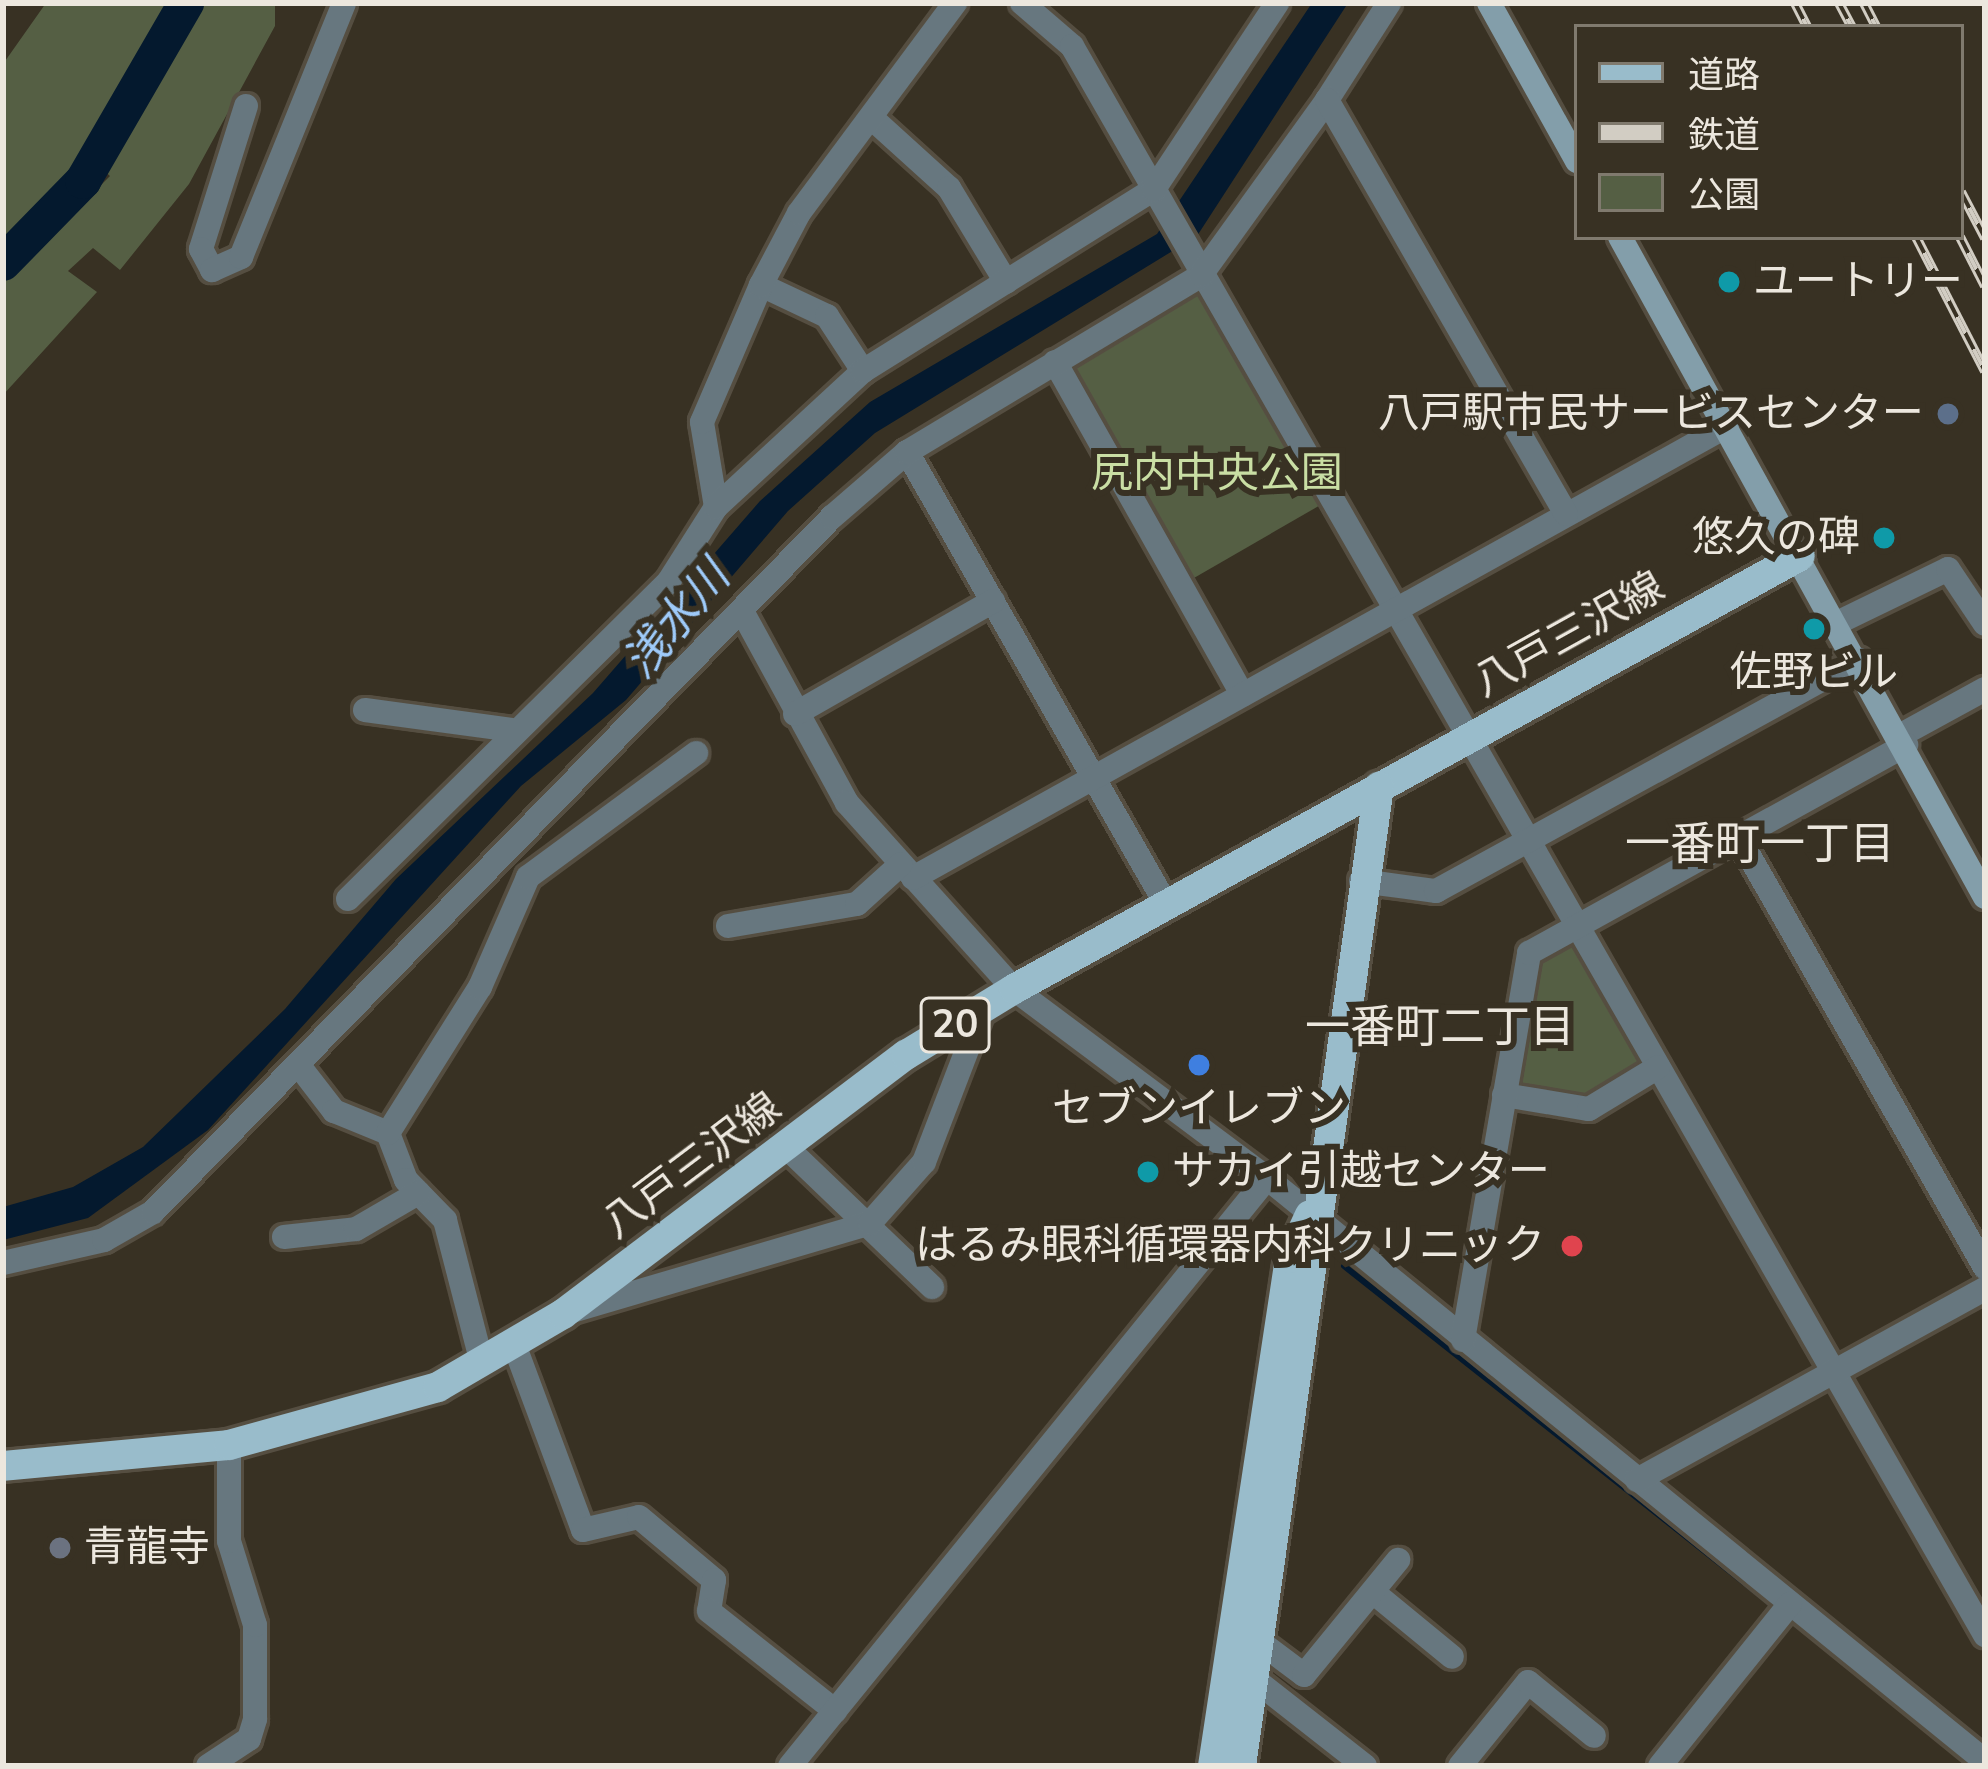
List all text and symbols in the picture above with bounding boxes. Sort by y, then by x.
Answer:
legend [1574,24,1964,240]
text: 道路 [1688,51,1760,100]
text: 鉄道 [1688,111,1760,160]
text: 公園 [1688,171,1760,220]
place label: ユートリー [1753,257,1963,307]
marker: ユートリー [1716,269,1742,295]
place label: 八戸駅市民サービスセンター [1378,389,1924,439]
marker: 八戸駅市民サービスセンター [1935,401,1961,427]
park label: 尻内中央公園 [1091,449,1343,499]
place label: 悠久の碑 [1692,513,1860,563]
marker: 悠久の碑 [1871,525,1897,551]
water label: 浅水川 [613,551,741,689]
street label: 八戸三沢線 [1465,562,1673,708]
marker: 佐野ビル [1801,616,1827,642]
place label: 佐野ビル [1730,648,1898,698]
district label: 一番町一丁目 [1625,818,1895,872]
road number: 20 [919,992,991,1058]
district label: 一番町二丁目 [1305,1001,1575,1055]
marker: セブンイレブン [1186,1052,1212,1078]
street label: 八戸三沢線 [593,1083,791,1249]
place label: セブンイレブン [1052,1084,1346,1134]
place label: サカイ引越センター [1172,1147,1550,1197]
marker: サカイ引越センター [1135,1159,1161,1185]
place label: はるみ眼科循環器内科クリニック [915,1221,1545,1271]
marker: はるみ眼科循環器内科クリニック [1556,1230,1588,1262]
place label: 青龍寺 [84,1523,210,1573]
marker: 青龍寺 [47,1535,73,1561]

